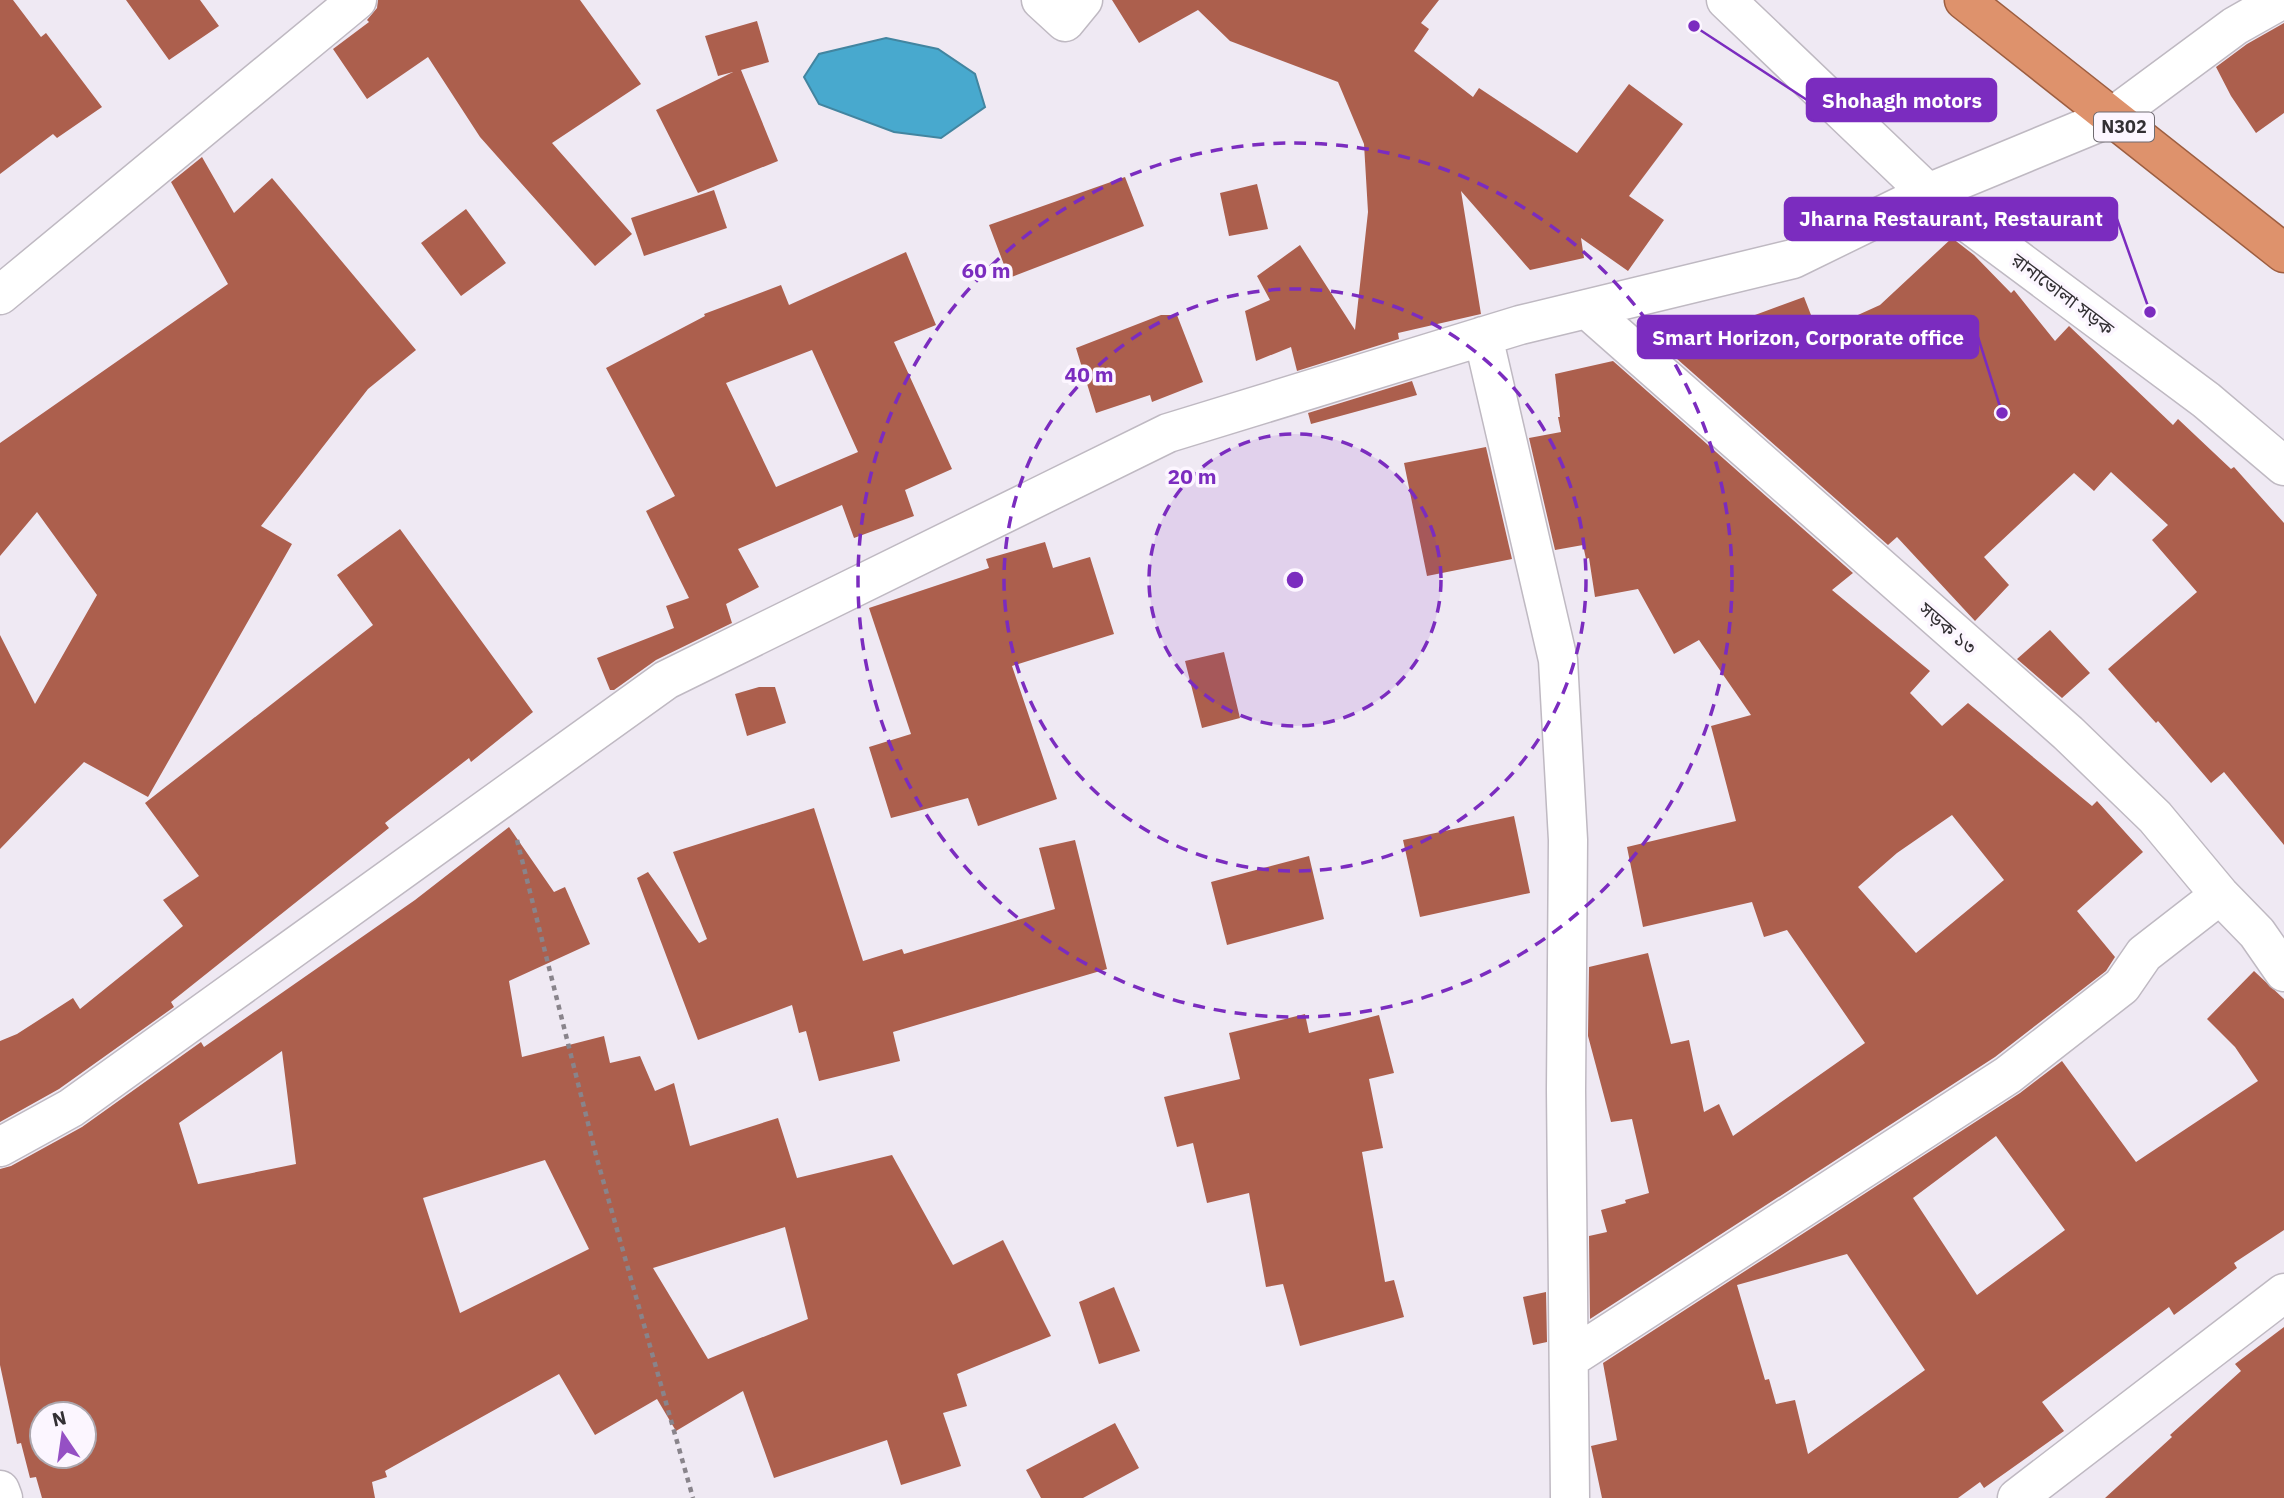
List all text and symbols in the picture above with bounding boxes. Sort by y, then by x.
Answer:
callout: Shohagh motors [1807,79,1996,121]
text: Shohagh motors [1822,86,1982,114]
road number: N302 [2094,112,2154,142]
callout: Jharna Restaurant, Restaurant [1785,198,2117,240]
text: Jharna Restaurant, Restaurant [1799,204,2103,232]
street label: রানাভোলা সড়ক [2006,247,2120,341]
text: 60 m [962,256,1010,284]
callout: Smart Horizon, Corporate office [1638,316,1978,358]
text: Smart Horizon, Corporate office [1652,323,1964,351]
text: 40 m [1065,360,1113,388]
text: 20 m [1168,462,1216,490]
centre of rings [1283,568,1307,592]
street label: সড়ক ১৩ [1914,596,1981,659]
north arrow [28,1400,98,1470]
text: N [50,1405,69,1432]

